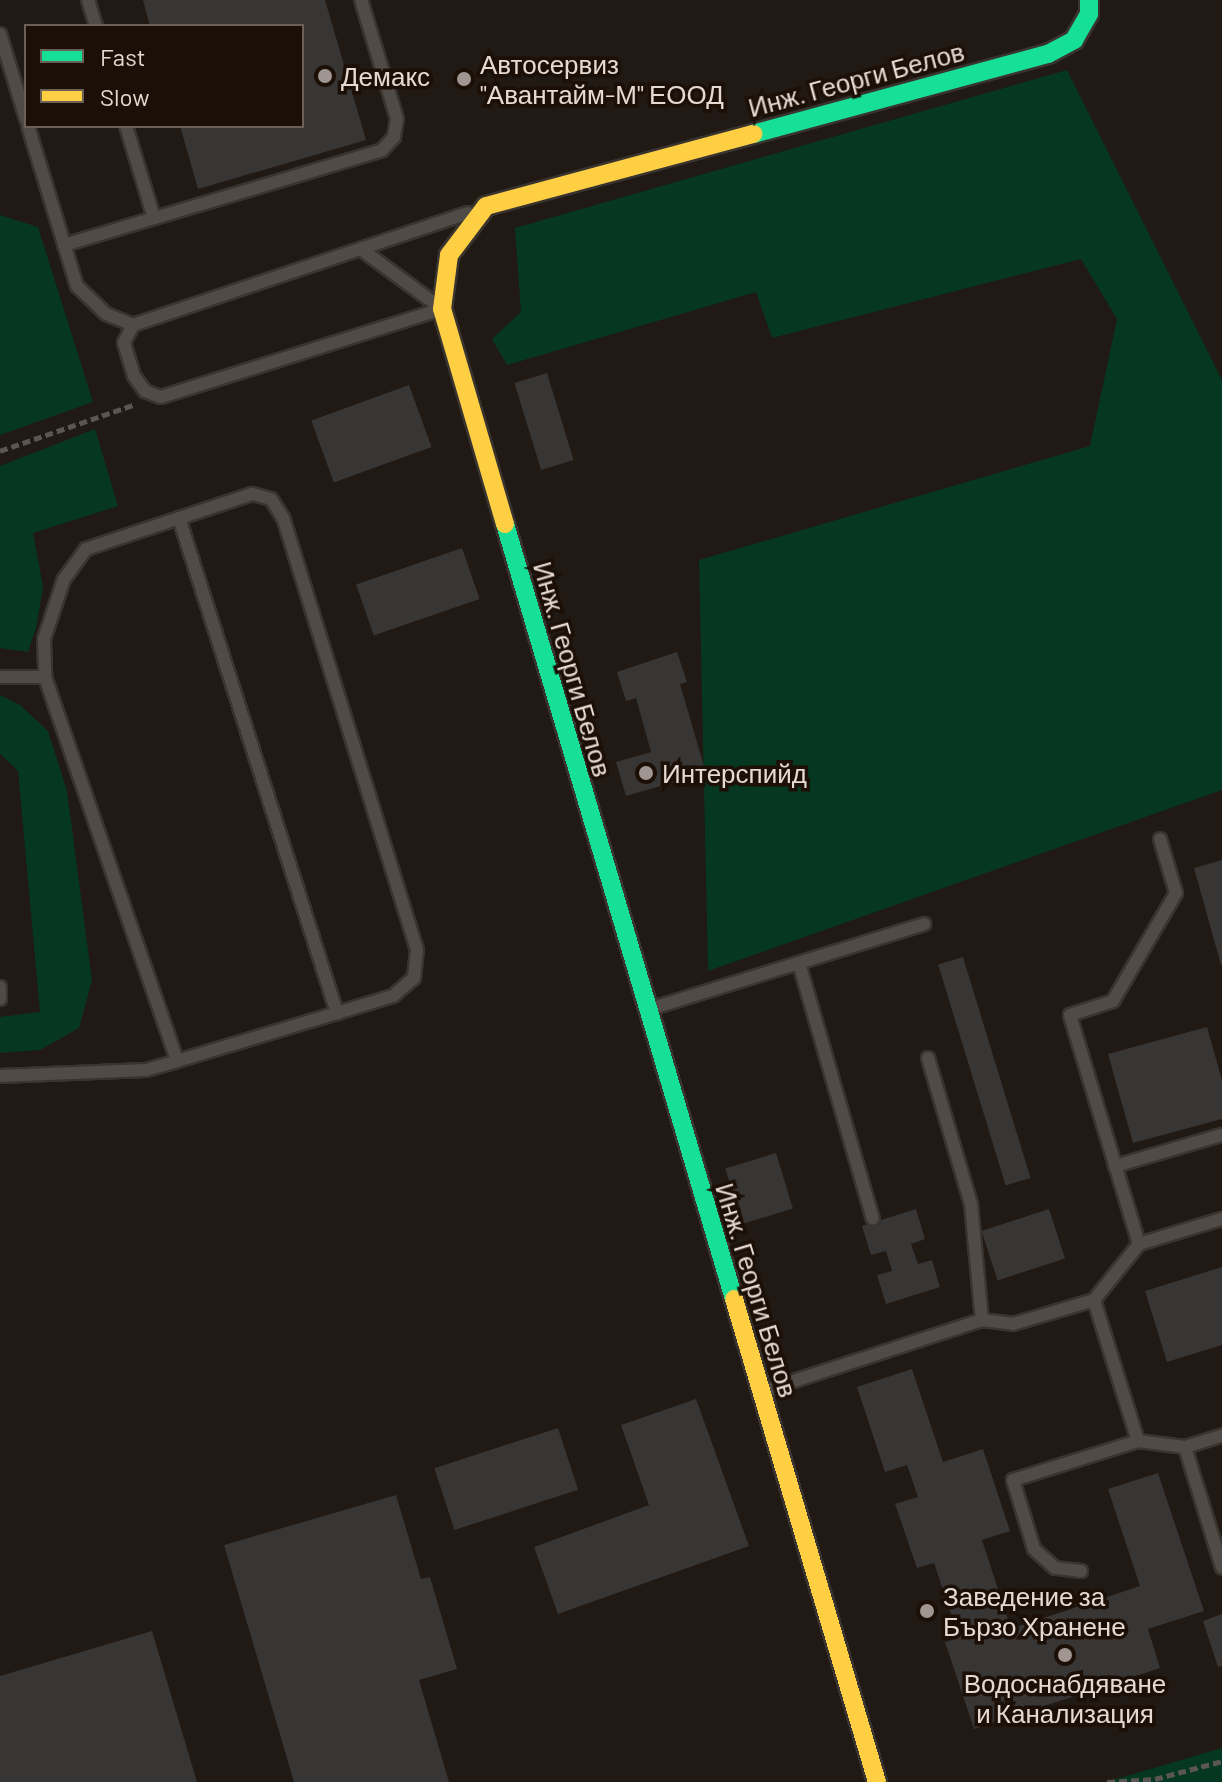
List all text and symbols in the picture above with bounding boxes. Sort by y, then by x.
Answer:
legend [24,24,304,128]
street label: Инж. Георги Белов [745,35,967,123]
text: Fast [100,42,145,71]
place label: Автосервиз "Авантайм-М" ЕООД [480,48,724,110]
place label: Демакс [341,60,430,92]
marker: Демакс [316,67,334,85]
marker: Автосервиз "Авантайм-М" ЕООД [455,70,473,88]
text: Slow [100,82,149,111]
street label: Инж. Георги Белов [527,558,619,780]
place label: Интерспийд [662,757,807,789]
marker: Интерспийд [637,764,655,782]
street label: Инж. Георги Белов [710,1179,804,1401]
place label: Заведение за Бързо Хранене [943,1580,1126,1642]
marker: Заведение за Бързо Хранене [918,1602,936,1620]
marker: Водоснабдяване и Канализация [1056,1646,1074,1664]
place label: Водоснабдяване и Канализация [964,1667,1166,1728]

